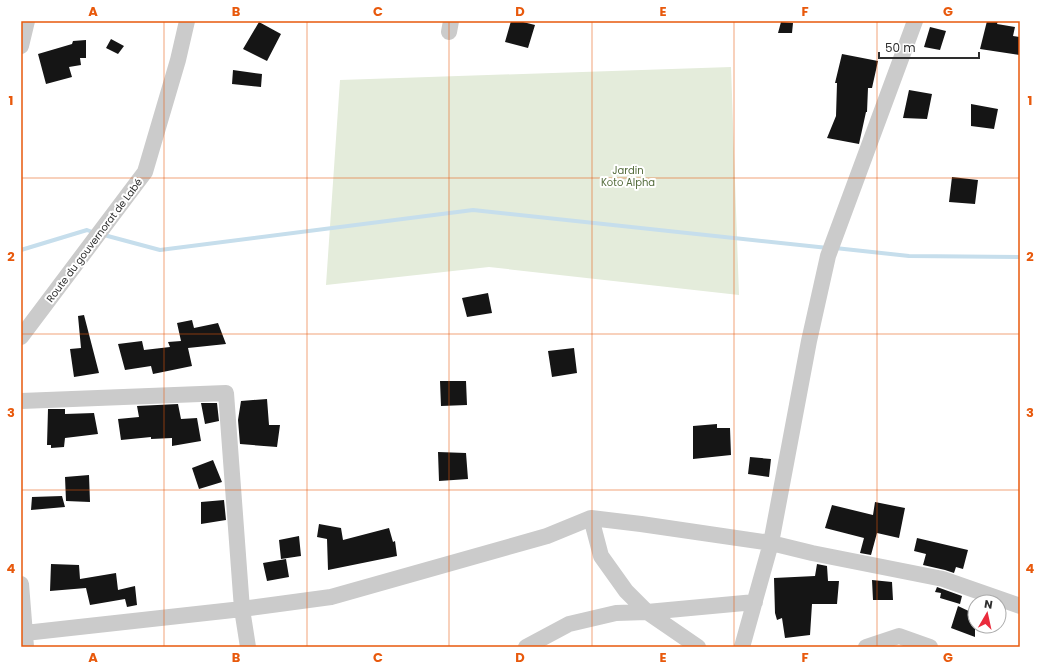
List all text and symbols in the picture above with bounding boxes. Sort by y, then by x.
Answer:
text: A [88,2,98,21]
text: B [232,2,241,21]
text: C [373,2,383,21]
text: D [515,2,525,21]
text: E [659,2,667,21]
text: F [801,2,809,21]
text: G [943,2,953,21]
scale bar [879,34,979,60]
text: 50 m [885,39,916,56]
text: 1 [9,91,13,110]
text: 1 [1028,91,1032,110]
park label: Jardin Koto Alpha [601,163,655,190]
street label: Route du gouvernorat de Labé [43,175,146,305]
text: 2 [7,247,15,266]
text: 2 [1026,247,1034,266]
text: 3 [7,403,15,422]
text: 3 [1026,403,1034,422]
text: 4 [7,559,16,578]
text: 4 [1026,559,1035,578]
north arrow [967,594,1007,634]
text: N [983,596,994,613]
text: A [88,648,98,667]
text: B [232,648,241,667]
text: C [373,648,383,667]
text: D [515,648,525,667]
text: E [659,648,667,667]
text: F [801,648,809,667]
text: G [943,648,953,667]

